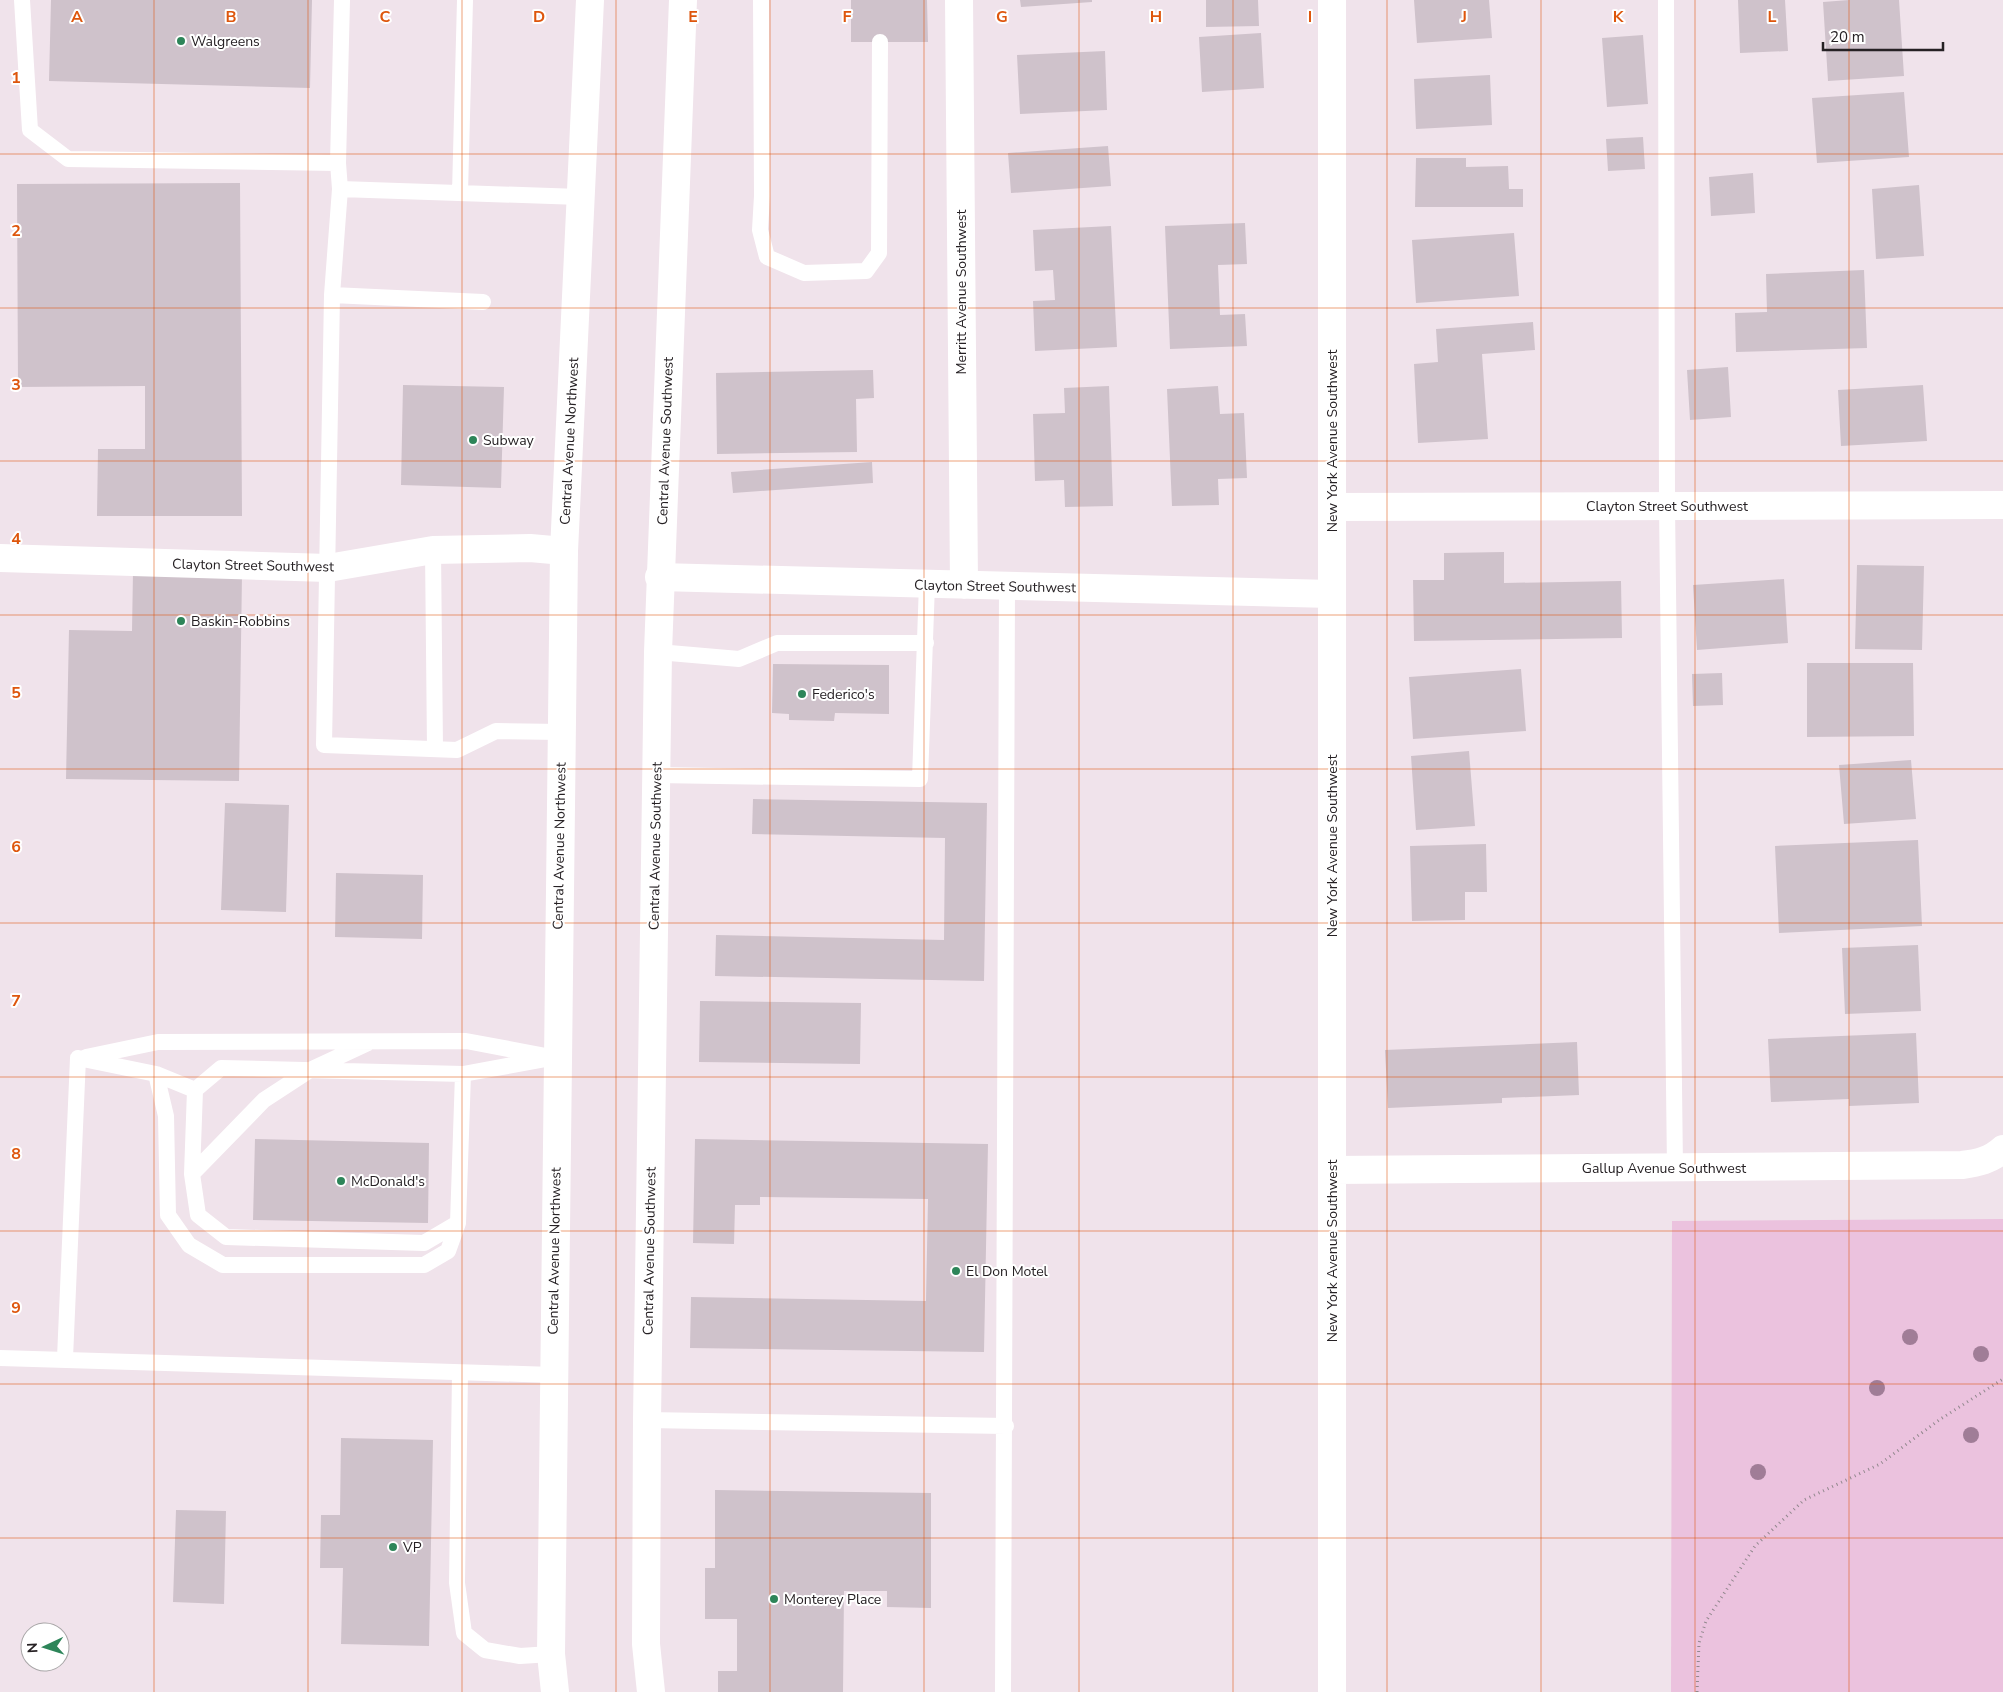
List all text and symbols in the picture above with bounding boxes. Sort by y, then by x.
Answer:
text: A [71,6,83,28]
text: B [225,6,237,28]
text: C [380,6,391,28]
text: D [533,6,545,28]
text: E [688,6,698,28]
text: F [843,6,852,28]
text: G [996,6,1008,28]
text: H [1150,6,1162,28]
text: I [1308,6,1312,28]
text: J [1460,6,1467,28]
text: K [1613,6,1625,28]
text: L [1768,6,1777,28]
scale bar [1823,20,1943,52]
text: 20 m [1830,27,1865,47]
place label: Walgreens [191,32,260,51]
marker: Walgreens [175,35,187,47]
text: 1 [11,67,21,89]
street label: Merritt Avenue Southwest [952,209,971,374]
text: 2 [11,220,21,242]
street label: New York Avenue Southwest [1323,350,1342,532]
street label: Central Avenue Southwest [653,356,678,525]
street label: Central Avenue Northwest [556,357,583,525]
text: 3 [11,374,21,396]
place label: Subway [483,431,535,450]
marker: Subway [467,434,479,446]
street label: Clayton Street Southwest [1586,497,1748,516]
text: 4 [11,528,21,550]
street label: Clayton Street Southwest [172,555,334,576]
street label: Clayton Street Southwest [914,576,1076,597]
place label: Baskin-Robbins [191,612,290,631]
marker: Baskin-Robbins [175,615,187,627]
text: 5 [11,682,21,704]
place label: Federico's [812,685,875,704]
marker: Federico's [796,688,808,700]
street label: New York Avenue Southwest [1323,755,1342,937]
street label: Central Avenue Northwest [549,762,570,930]
street label: Central Avenue Southwest [645,762,666,930]
text: 6 [11,836,21,858]
text: 7 [11,990,21,1012]
text: 8 [11,1143,21,1165]
street label: Gallup Avenue Southwest [1582,1159,1746,1178]
street label: New York Avenue Southwest [1323,1160,1342,1342]
street label: Central Avenue Northwest [544,1167,565,1335]
street label: Central Avenue Southwest [639,1167,660,1335]
place label: McDonald's [351,1172,425,1191]
marker: McDonald's [335,1175,347,1187]
place label: El Don Motel [966,1262,1049,1281]
marker: El Don Motel [950,1265,962,1277]
text: 9 [11,1297,21,1319]
place label: VP [402,1538,422,1557]
marker: VP [387,1541,399,1553]
place label: Monterey Place [784,1590,881,1609]
marker: Monterey Place [768,1593,780,1605]
north arrow [20,1622,70,1672]
text: N [23,1642,42,1654]

